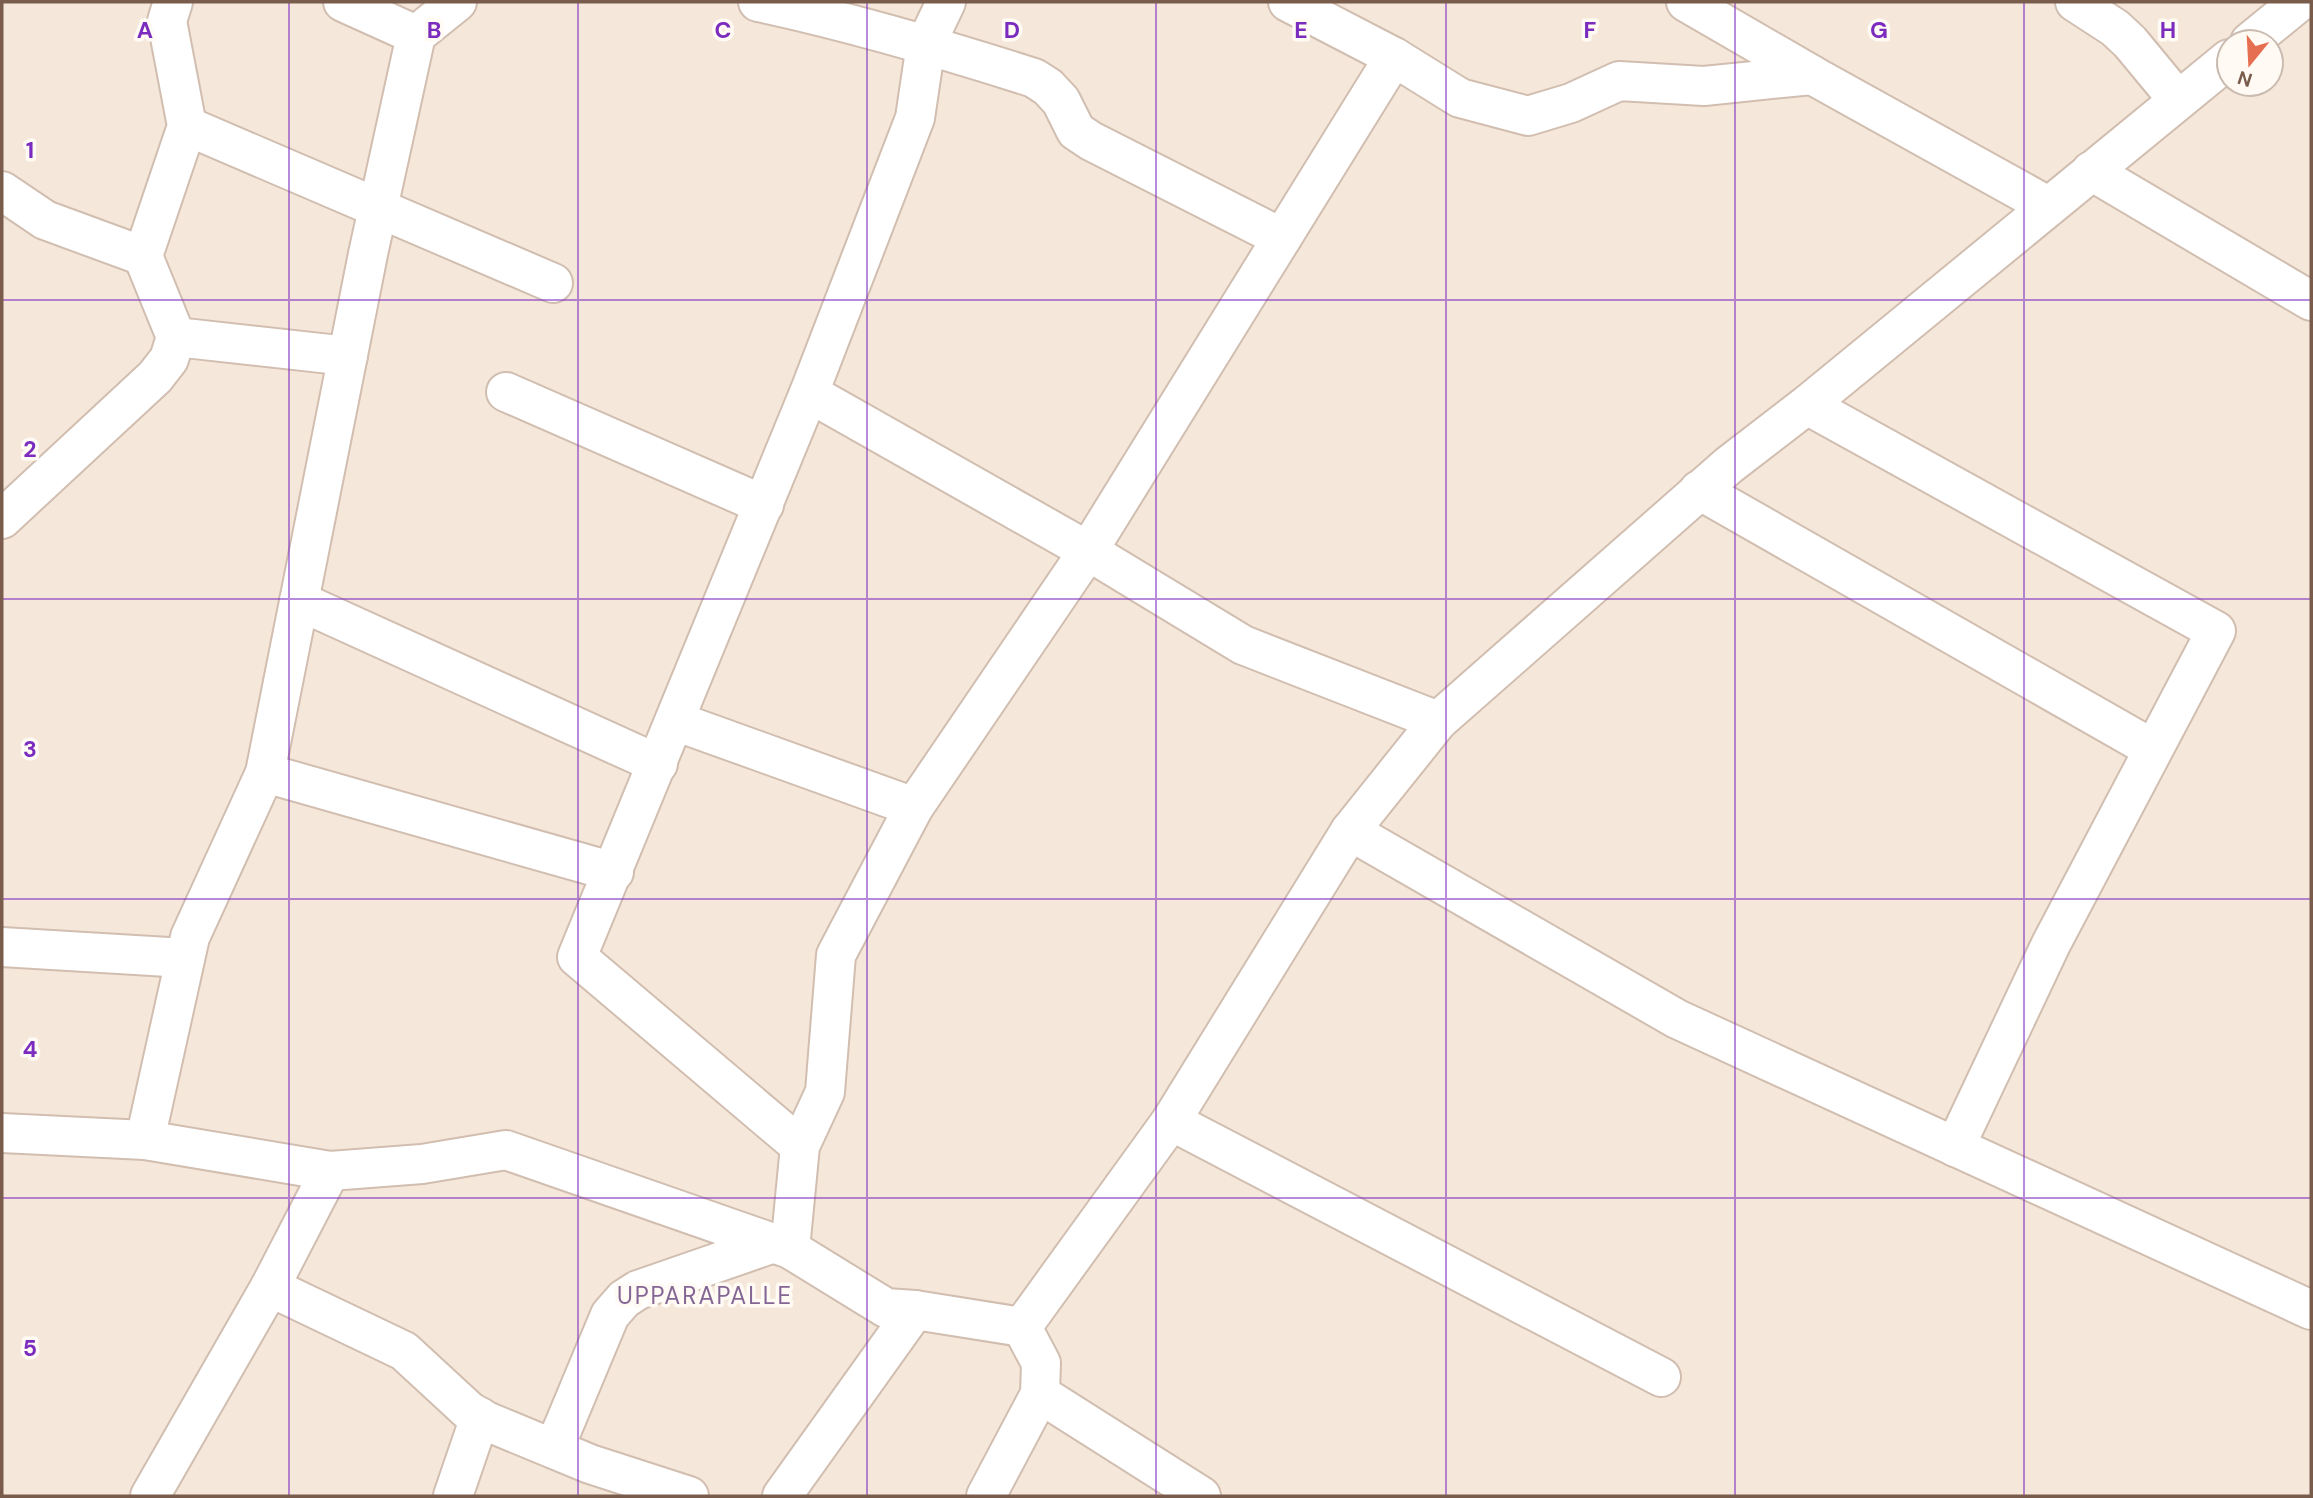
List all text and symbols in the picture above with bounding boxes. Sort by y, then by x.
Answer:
text: A [137,15,153,45]
text: B [427,15,441,45]
text: C [715,15,731,45]
text: D [1004,15,1020,45]
text: E [1294,15,1308,45]
text: F [1584,15,1597,45]
text: G [1870,15,1888,45]
text: H [2160,15,2176,45]
north arrow [2215,28,2285,98]
text: N [2234,65,2255,93]
text: 1 [26,135,34,165]
text: 2 [23,434,37,464]
text: 3 [23,734,37,764]
text: 4 [23,1034,38,1064]
district label: UPPARAPALLE [617,1280,793,1311]
text: 5 [23,1333,37,1363]

